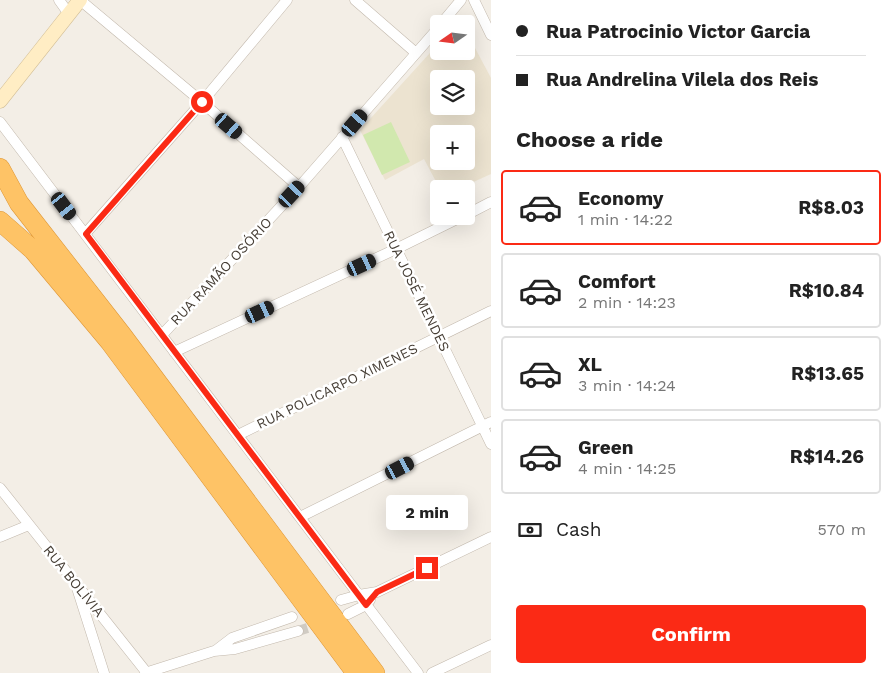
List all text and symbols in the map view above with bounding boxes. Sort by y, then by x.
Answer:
north arrow [430,15,475,60]
map controls [430,15,475,225]
text: Rua Patrocinio Victor Garcia [546,20,810,43]
text: Rua Andrelina Vilela dos Reis [546,68,818,91]
button: layers [430,70,475,115]
route start [191,91,213,113]
car [339,107,370,139]
car [212,110,245,142]
button: + [430,125,475,170]
text: Choose a ride [516,127,663,152]
car [276,178,307,210]
button: − [430,180,475,225]
icon: car [518,185,563,230]
text: Economy [578,187,663,210]
car [48,190,79,222]
text: R$8.03 [798,196,864,219]
text: 1 min · 14:22 [578,210,673,229]
street label: RUA RAMÃO OSÓRIO [167,214,275,328]
street label: RUA JOSÉ MENDES [381,228,453,354]
car [345,252,378,278]
icon: car [518,268,563,313]
text: Comfort [578,270,656,293]
text: R$10.84 [789,279,864,302]
text: 2 min · 14:23 [578,293,676,312]
car [243,299,276,325]
street label: RUA POLICARPO XIMENES [254,340,420,432]
icon: car [518,351,563,396]
text: XL [578,353,602,376]
text: R$13.65 [791,362,864,385]
text: 3 min · 14:24 [578,376,676,395]
icon: car [518,434,563,479]
text: Green [578,436,634,459]
text: R$14.26 [790,445,864,468]
car [383,455,416,481]
text: 4 min · 14:25 [578,459,676,478]
callout: 2 min [386,496,468,530]
text: 2 min [405,503,449,522]
icon: cash [516,516,544,544]
text: Cash [556,518,602,541]
text: 570 m [817,520,866,539]
street label: RUA BOLÍVIA [40,542,108,620]
route end [416,557,438,579]
button: Confirm [516,605,866,663]

